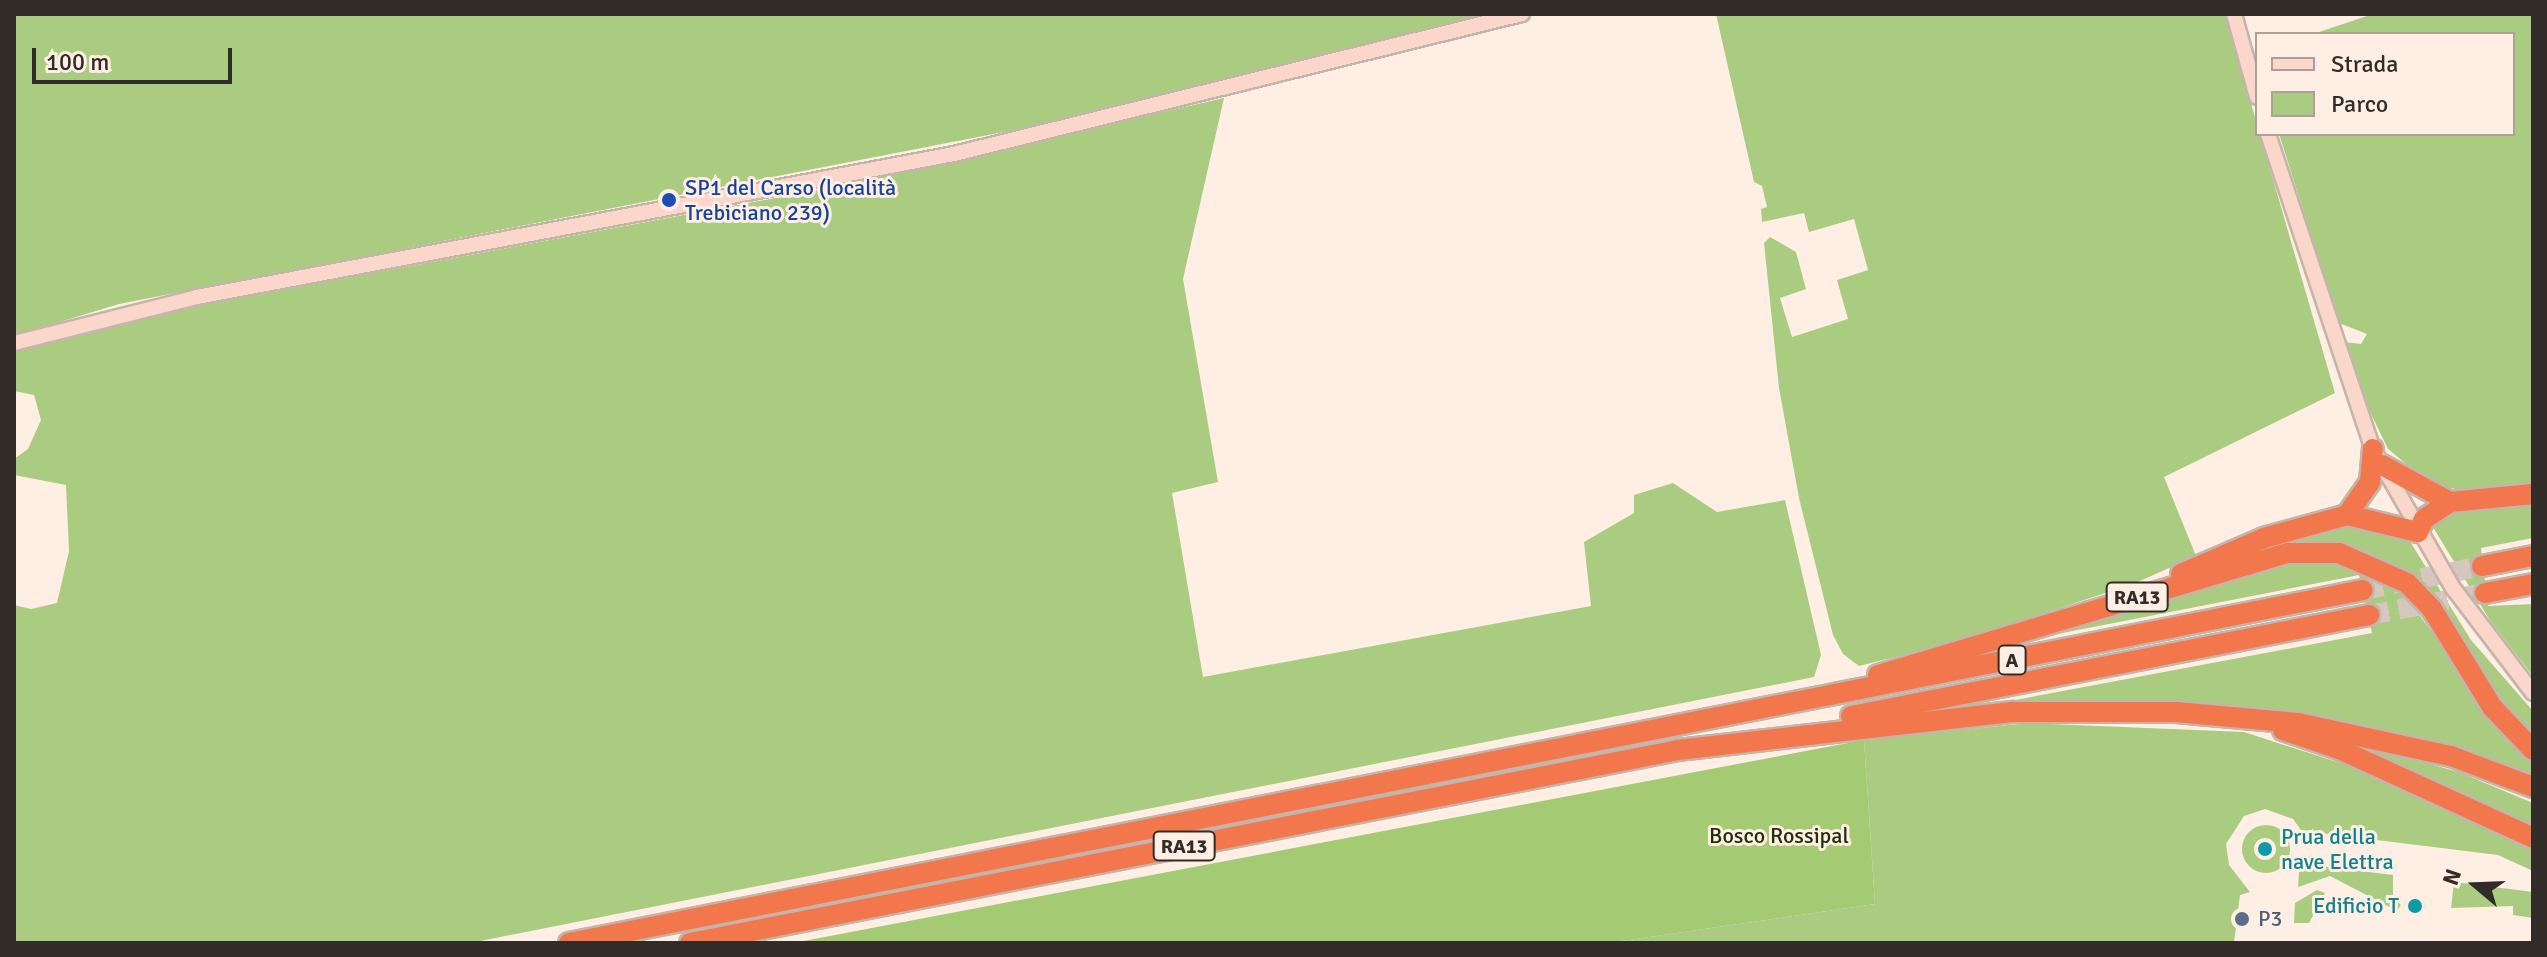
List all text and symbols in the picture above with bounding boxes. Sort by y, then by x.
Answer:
scale bar [36,32,236,82]
legend [2255,32,2515,136]
text: 100 m [46,47,109,77]
text: Strada [2331,49,2398,79]
text: Parco [2331,89,2388,119]
place label: SP1 del Carso (località Trebiciano 239) [685,174,896,226]
marker: SP1 del Carso (località Trebiciano 239) [660,191,678,209]
road number: RA13 [2105,581,2169,613]
road number: A [1996,644,2028,676]
park label: Bosco Rossipal [1709,823,1849,849]
place label: Prua della nave Elettra [2281,823,2394,874]
road number: RA13 [1152,830,1216,862]
marker: Prua della nave Elettra [2256,840,2274,858]
north arrow [2435,845,2515,925]
text: N [2437,865,2467,889]
place label: Edificio T [2313,893,2399,919]
marker: Edificio T [2406,897,2424,915]
place label: P3 [2258,906,2282,932]
marker: P3 [2233,910,2251,928]

